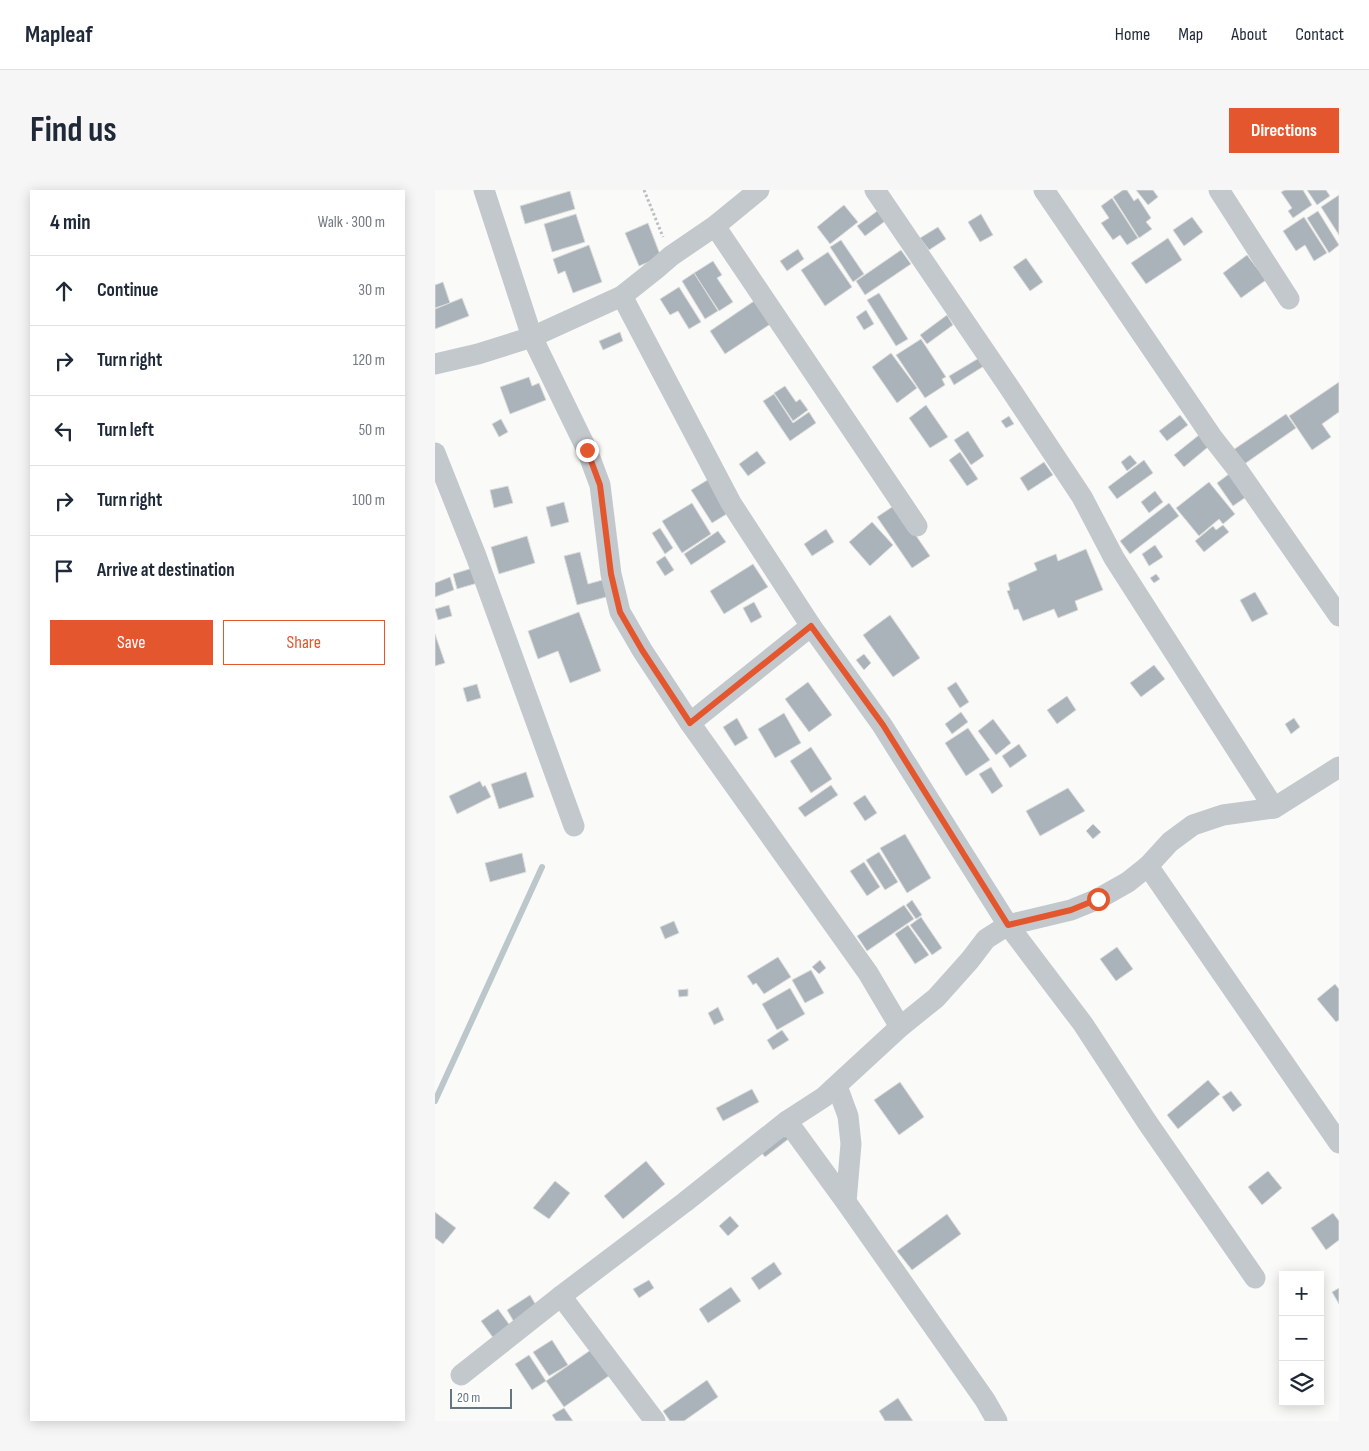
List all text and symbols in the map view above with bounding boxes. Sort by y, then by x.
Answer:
text: Mapleaf [25,20,93,49]
text: Home [1115,24,1150,45]
text: Map [1178,24,1203,45]
text: About [1231,24,1267,45]
text: Contact [1295,24,1344,45]
button: Directions [1229,108,1339,153]
text: Find us [30,109,117,152]
text: 4 min [50,210,91,235]
text: Walk · 300 m [318,213,385,232]
icon: ahead [50,277,78,305]
text: Continue [97,279,158,302]
text: 30 m [358,281,385,300]
icon: right [50,347,78,375]
text: Turn right [97,349,162,372]
text: 120 m [353,351,385,370]
icon: left [50,417,78,445]
text: Turn left [97,419,154,442]
text: 50 m [359,421,385,440]
route end [576,439,599,462]
icon: right [50,487,78,515]
text: Turn right [97,489,162,512]
text: 100 m [352,491,385,510]
icon: arrive [50,557,78,585]
text: Arrive at destination [97,559,235,582]
button: Save [50,620,213,665]
button: Share [223,620,385,665]
route start [1087,888,1110,911]
map controls [1279,1271,1324,1406]
button: + [1279,1271,1324,1316]
button: − [1279,1316,1324,1361]
button: layers [1279,1361,1324,1406]
scale bar [450,1386,513,1409]
text: 20 m [457,1389,480,1406]

